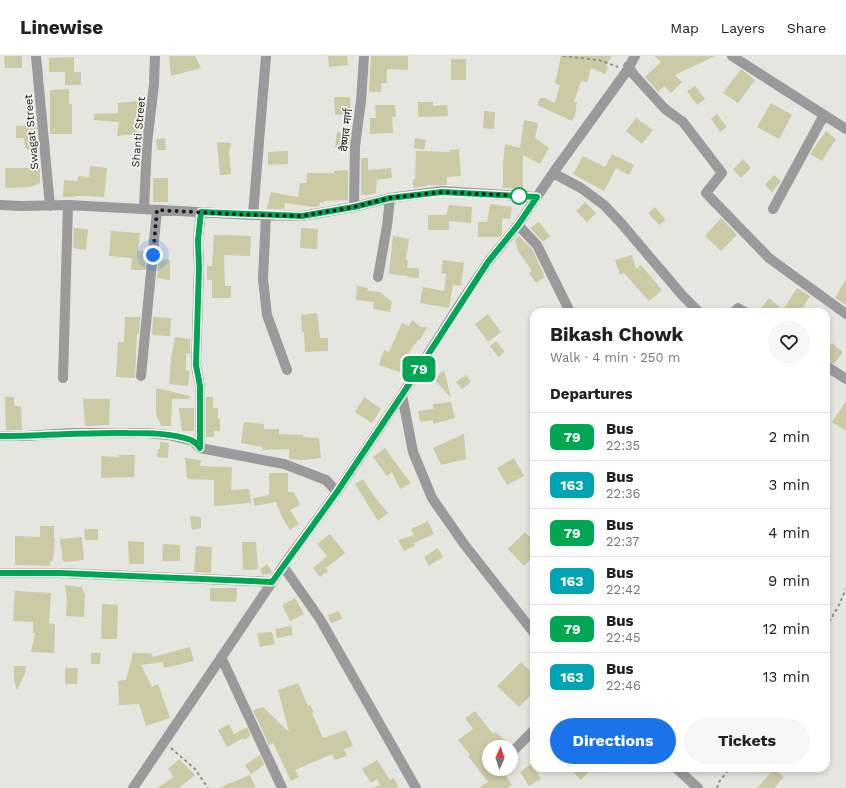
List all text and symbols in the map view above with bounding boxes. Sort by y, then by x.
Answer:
text: Linewise [20,16,103,39]
text: Map [670,20,699,36]
text: Layers [721,20,765,36]
text: Share [787,20,826,36]
street label: Swagat Street [22,93,41,170]
street label: Shanti Street [129,96,148,168]
street label: वैष्णव मार्ग [338,107,355,152]
unlabelled marker [510,187,528,205]
your location [143,245,163,265]
button: heart [768,321,810,363]
text: Bikash Chowk [550,323,683,346]
text: Walk · 4 min · 250 m [550,350,680,365]
line badge: 79 [401,356,437,382]
text: 79 [410,361,428,377]
text: Departures [550,385,633,403]
text: Bus [606,420,634,438]
text: 2 min [769,428,810,446]
text: 79 [563,429,581,445]
text: 22:35 [606,438,640,453]
text: Bus [606,468,634,486]
text: 3 min [769,476,810,494]
text: 163 [561,477,583,493]
text: 22:36 [606,486,641,501]
text: Bus [606,516,634,534]
text: 4 min [768,524,810,542]
text: 79 [563,525,581,541]
text: 22:37 [606,534,639,549]
text: Bus [606,564,634,582]
text: 9 min [768,572,810,590]
text: 163 [561,573,583,589]
text: 22:42 [606,582,641,597]
text: Bus [606,612,634,630]
text: 12 min [763,620,810,638]
text: 79 [563,621,581,637]
text: 22:45 [606,630,641,645]
text: Bus [606,660,634,678]
text: 13 min [763,668,810,686]
text: 163 [561,669,583,685]
text: 22:46 [606,678,641,693]
button: Directions [550,718,676,764]
button: Tickets [684,718,810,764]
north arrow [482,740,518,776]
map controls [482,740,518,776]

